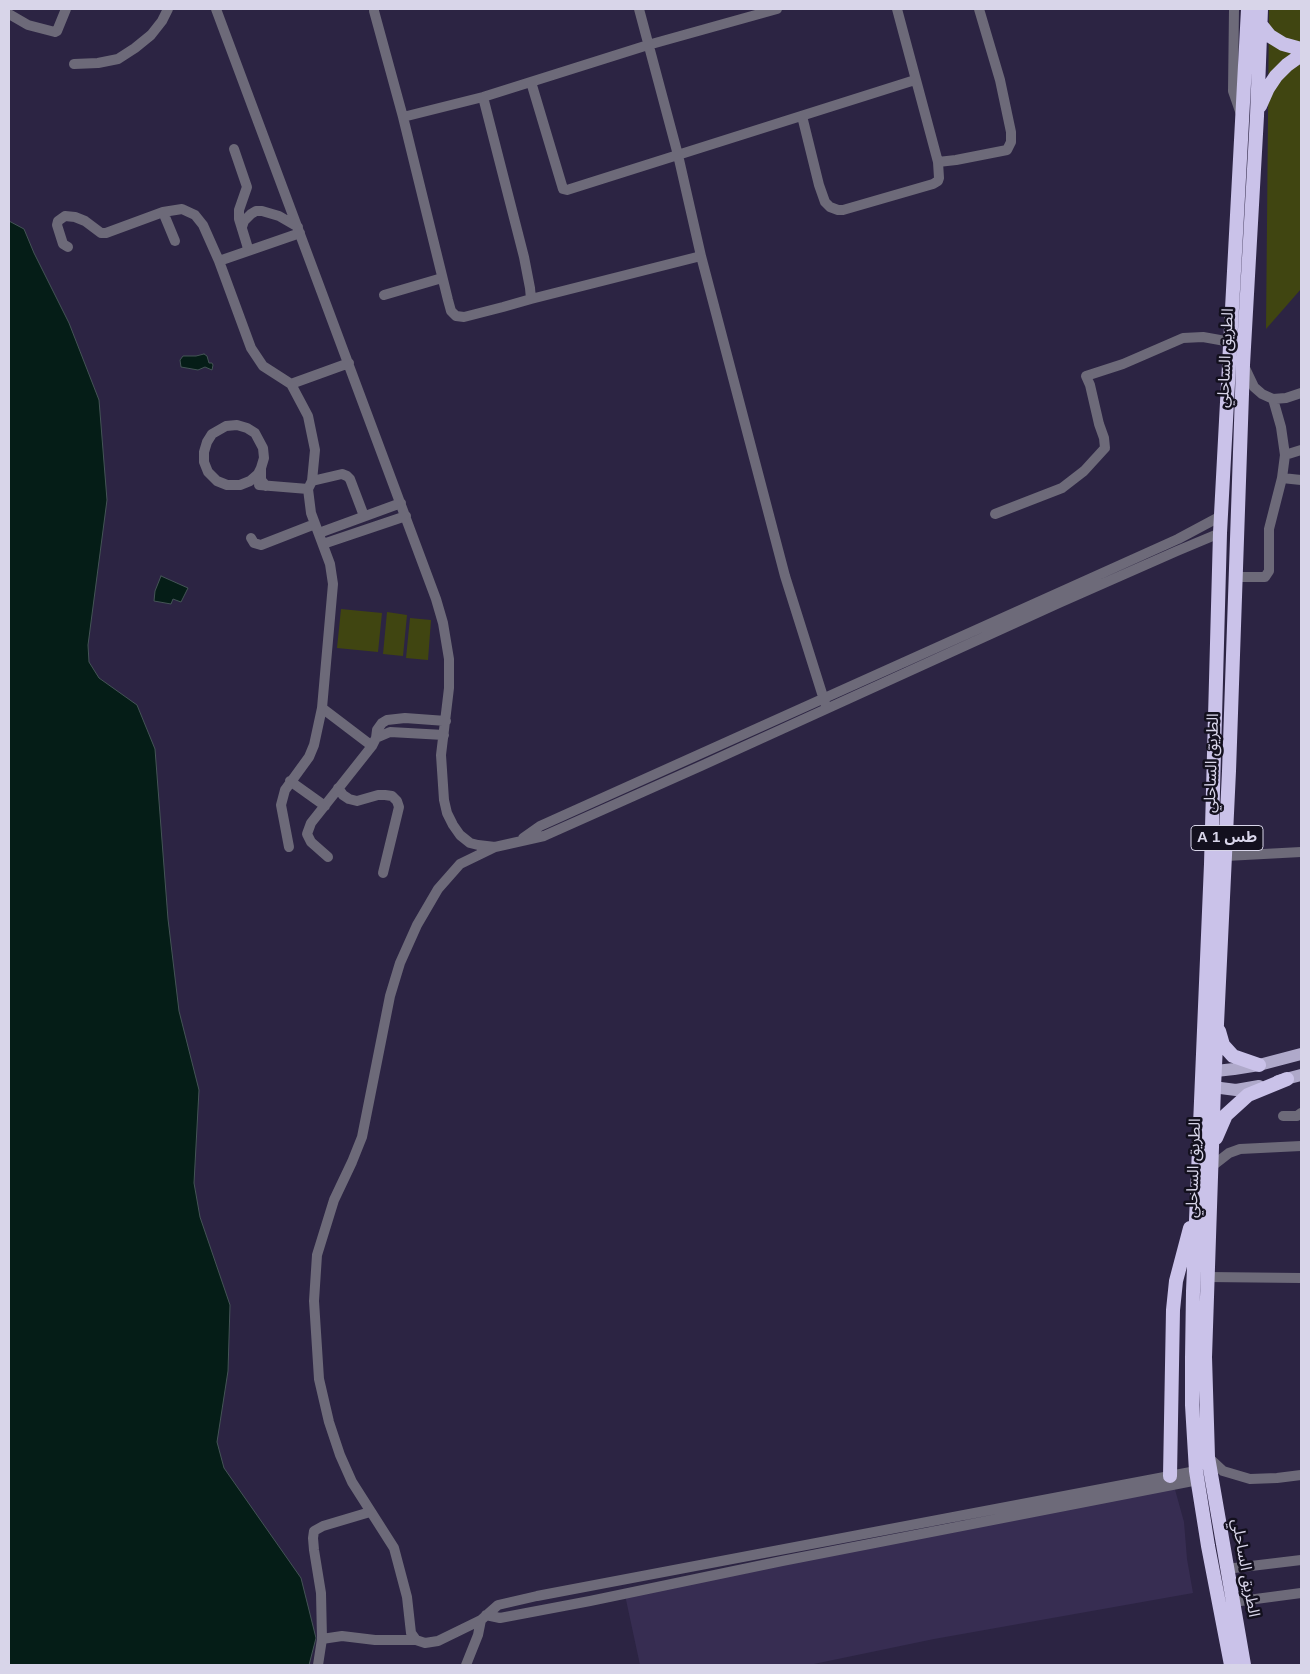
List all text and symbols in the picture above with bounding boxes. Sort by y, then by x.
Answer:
street label: الطريق الساحلي [1214,308,1238,408]
street label: الطريق الساحلي [1201,713,1223,813]
road number: A 1 طس [1191,826,1263,850]
street label: الطريق الساحلي [1183,1118,1205,1218]
street label: الطريق الساحلي [1227,1517,1263,1619]

